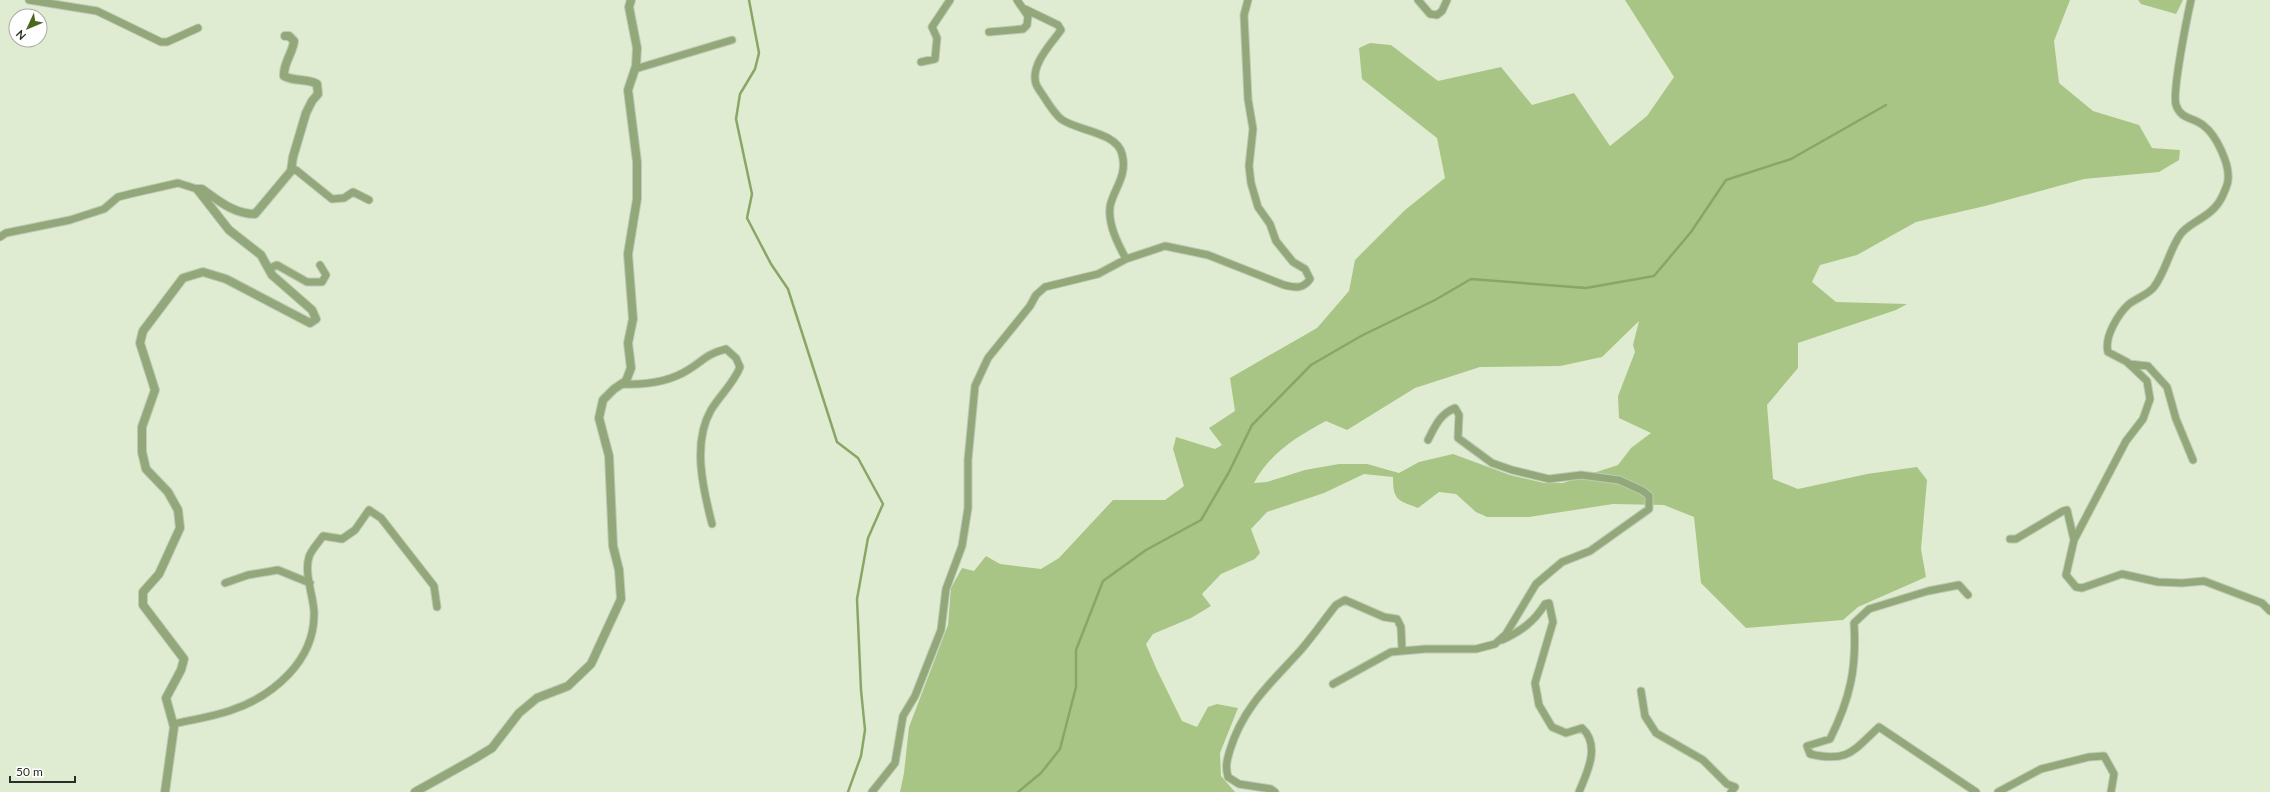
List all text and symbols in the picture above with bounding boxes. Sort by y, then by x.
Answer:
north arrow [8,8,48,48]
text: N [13,28,28,43]
scale bar [10,758,75,784]
text: 50 m [16,764,43,779]

